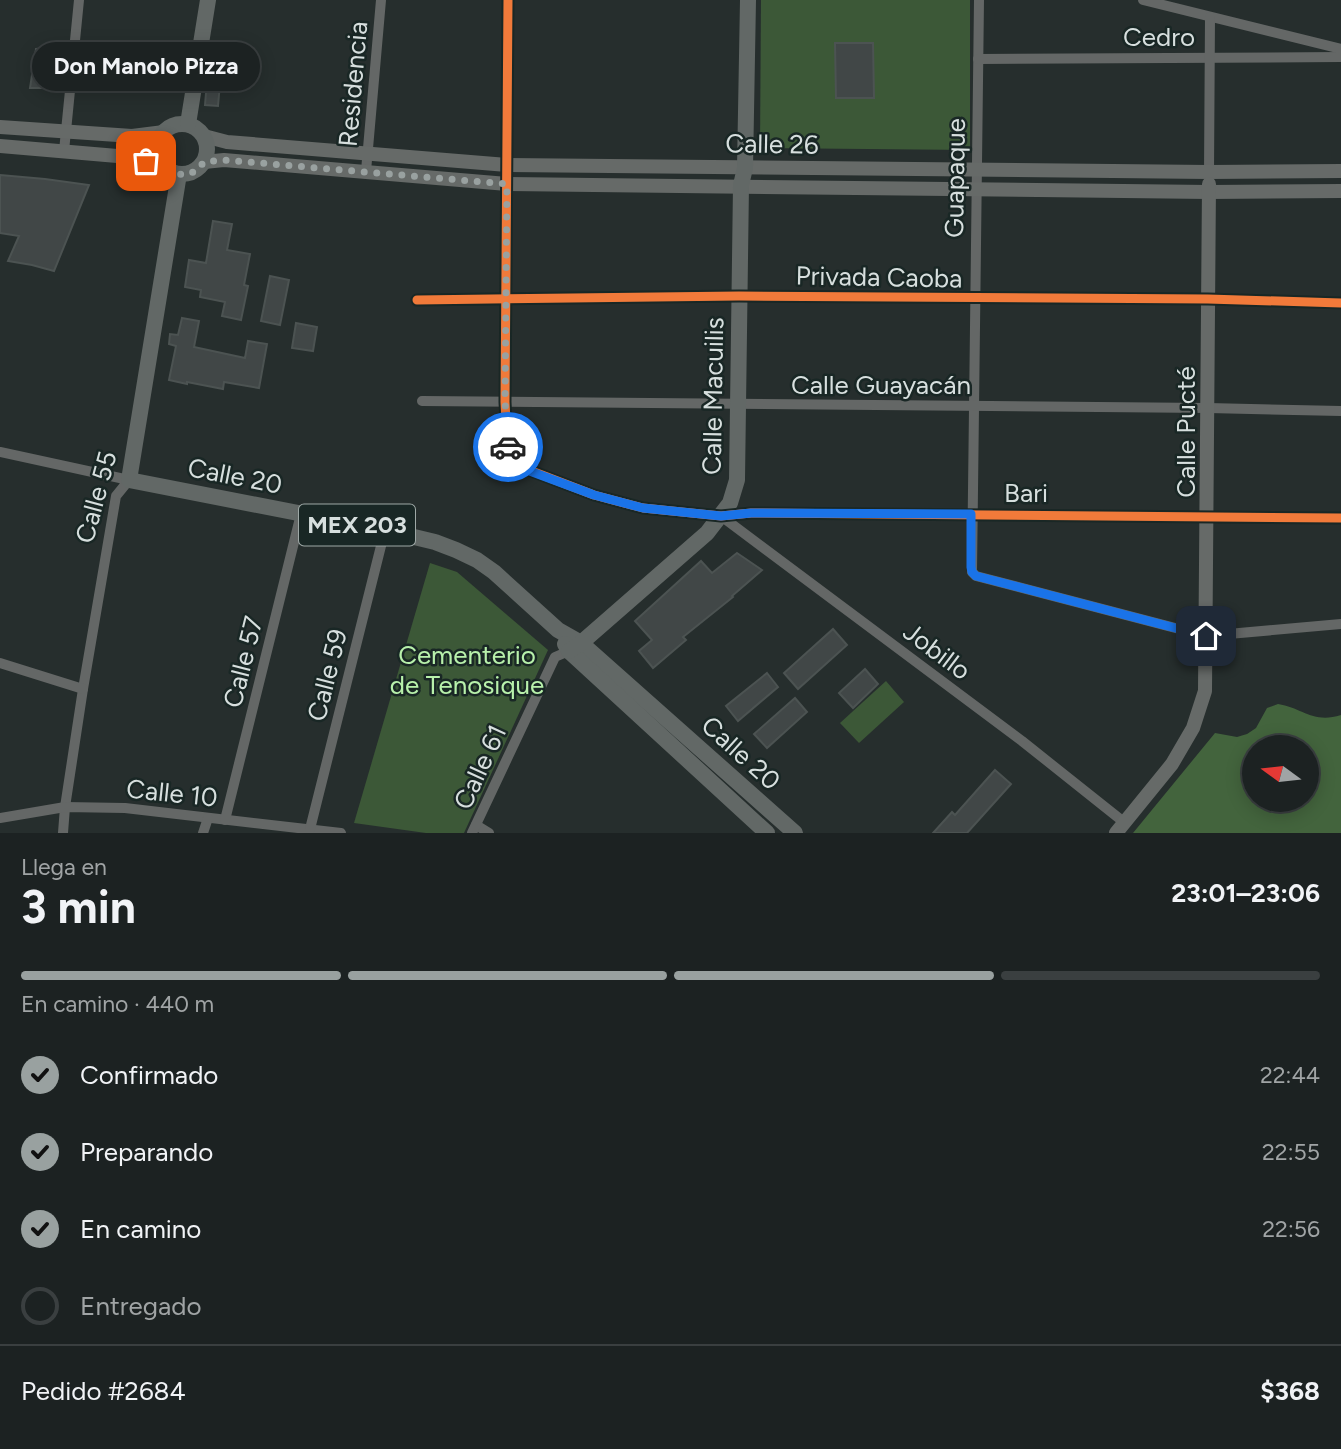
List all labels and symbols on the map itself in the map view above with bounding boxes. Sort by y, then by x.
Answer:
street label: Residencia [332,20,374,148]
street label: Cedro [1123,21,1195,53]
callout: Don Manolo Pizza [32,42,260,91]
street label: Guapaque [938,118,972,238]
street label: Calle 26 [725,127,819,161]
pin [116,131,176,191]
street label: Privada Caoba [795,260,963,294]
street label: Calle Macuilis [696,317,730,475]
street label: Calle Pucté [1170,366,1202,498]
street label: Calle Guayacán [791,369,971,401]
courier [473,412,543,482]
street label: Calle 55 [68,447,124,547]
street label: Calle 20 [185,451,285,501]
street label: Bari [1004,477,1048,509]
road number: MEX 203 [299,504,415,546]
pin [1176,606,1236,666]
street label: Calle 57 [216,613,270,711]
street label: Jobillo [897,615,977,687]
street label: Calle 59 [300,626,354,724]
park label: Cementerio de Tenosique [390,639,544,701]
street label: Calle 20 [695,709,787,797]
street label: Calle 61 [447,720,513,814]
north arrow [1242,735,1320,812]
street label: Calle 10 [125,772,219,814]

